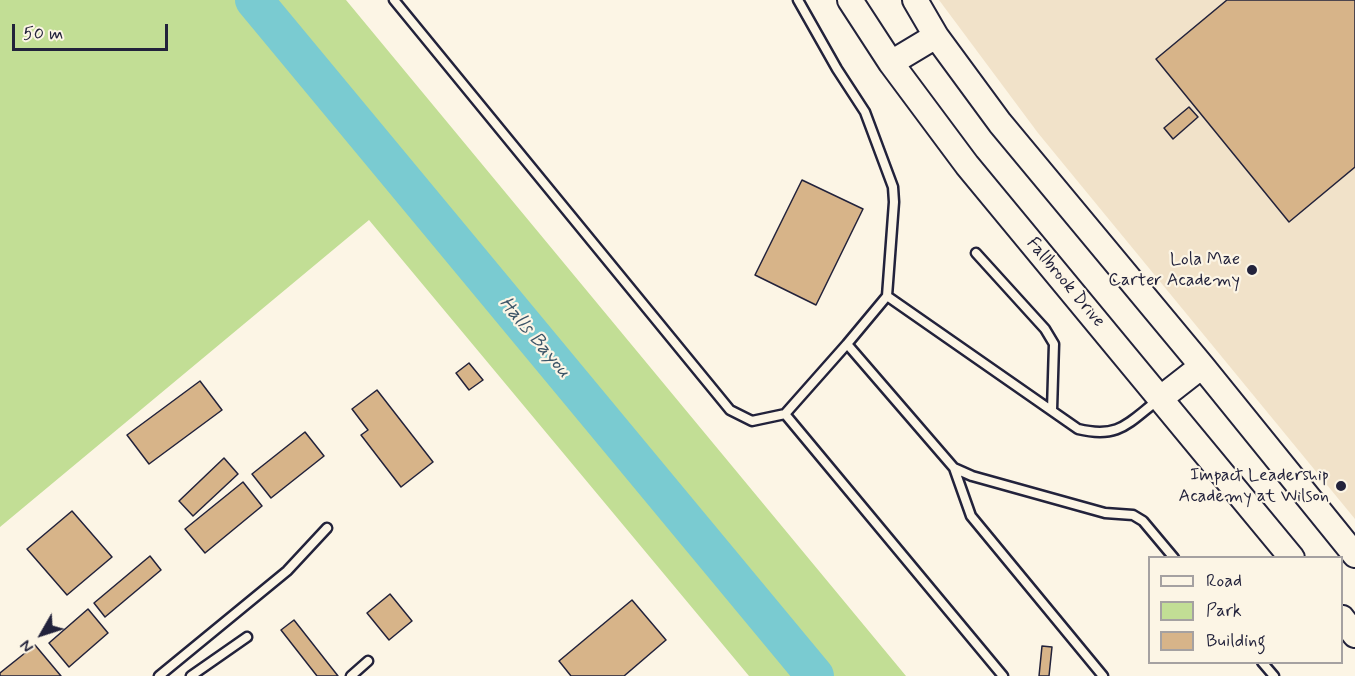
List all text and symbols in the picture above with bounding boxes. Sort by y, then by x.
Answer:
scale bar [15,12,171,50]
text: 50 m [23,22,63,46]
street label: Fallbrook Drive [1021,234,1109,332]
place label: Lola Mae Carter Academy [1108,249,1240,292]
marker: Lola Mae Carter Academy [1245,263,1259,277]
water label: Halls Bayou [493,292,575,384]
place label: Impact Leadership Academy at Wilson [1179,465,1329,508]
marker: Impact Leadership Academy at Wilson [1334,479,1348,493]
legend [1148,556,1343,664]
text: Road [1206,569,1242,593]
text: Park [1206,599,1242,623]
north arrow [12,604,72,664]
text: Building [1206,629,1266,653]
text: N [16,635,39,656]

